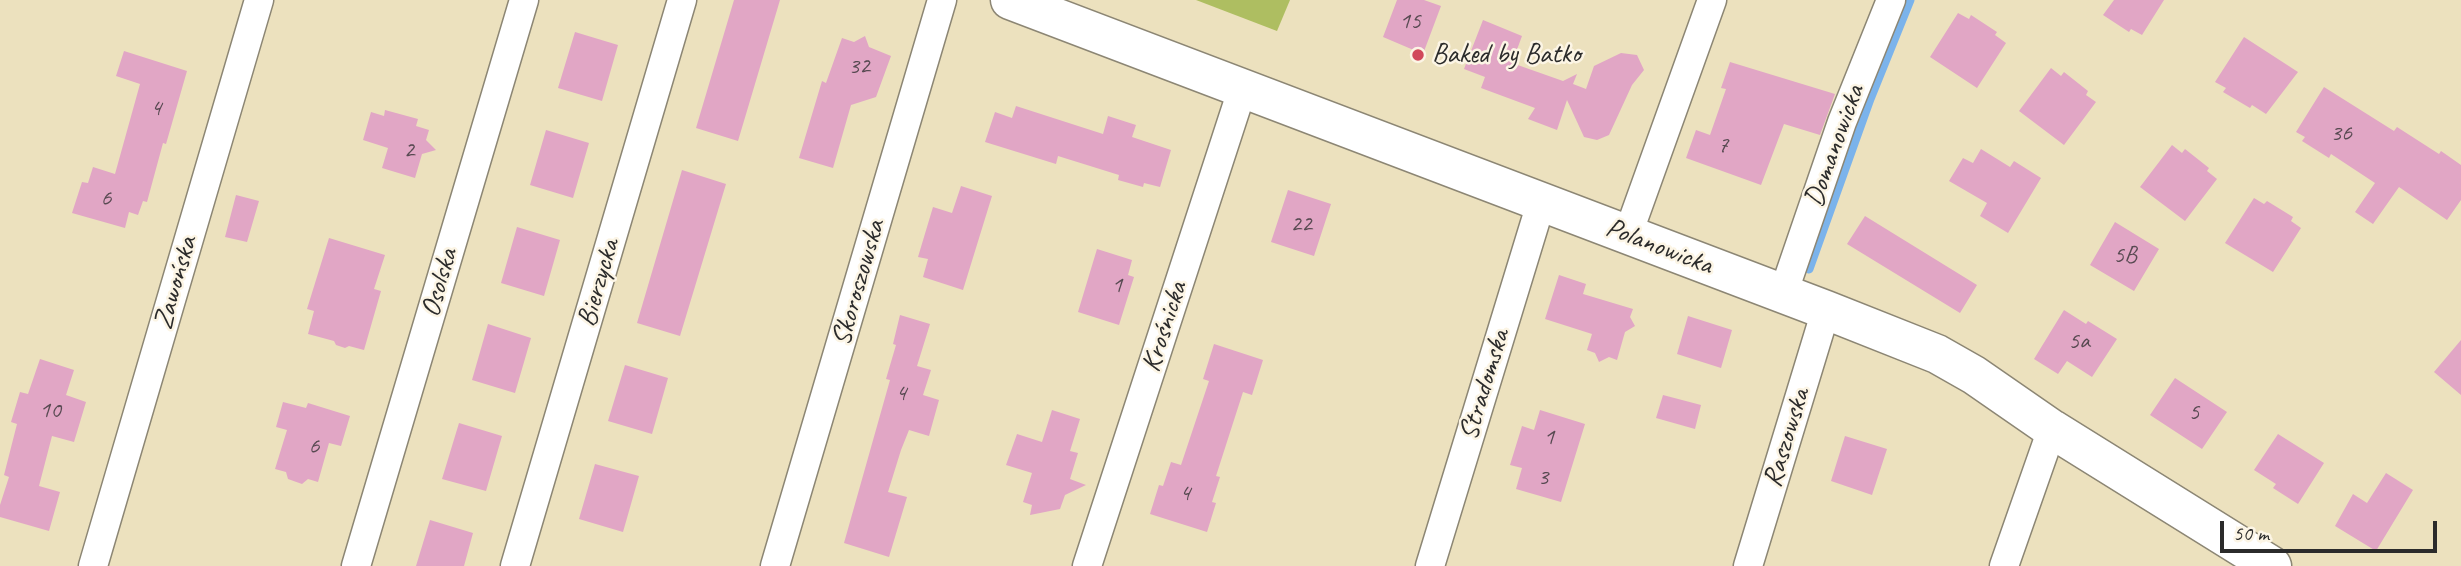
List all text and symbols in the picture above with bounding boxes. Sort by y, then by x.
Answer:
house number: 15 [1399,8,1421,36]
place label: Baked by Batko [1432,38,1581,72]
marker: Baked by Batko [1410,47,1426,63]
house number: 32 [848,53,870,81]
street label: Domanowicka [1798,81,1872,211]
house number: 4 [151,95,161,123]
house number: 36 [2330,120,2352,148]
house number: 7 [1718,132,1728,160]
house number: 2 [404,137,414,165]
house number: 6 [101,185,111,213]
house number: 22 [1290,211,1312,239]
street label: Polanowicka [1601,211,1717,283]
street label: Skoroszowska [825,216,893,350]
street label: Zawońska [147,233,205,333]
street label: Bierzycka [571,235,627,331]
house number: 5B [2113,242,2137,270]
street label: Osolska [414,245,466,321]
house number: 1 [1112,272,1122,300]
street label: Krośnicka [1135,278,1195,376]
street label: Stradomska [1452,326,1518,444]
house number: 5a [2068,328,2090,356]
house number: 4 [896,380,906,408]
street label: Raszowska [1756,385,1818,491]
house number: 10 [39,397,61,425]
house number: 5 [2189,399,2199,427]
house number: 1 [1544,424,1554,452]
house number: 6 [309,433,319,461]
house number: 3 [1538,464,1548,492]
house number: 4 [1180,480,1190,508]
scale bar [2223,506,2440,550]
text: 50 m [2233,520,2269,546]

